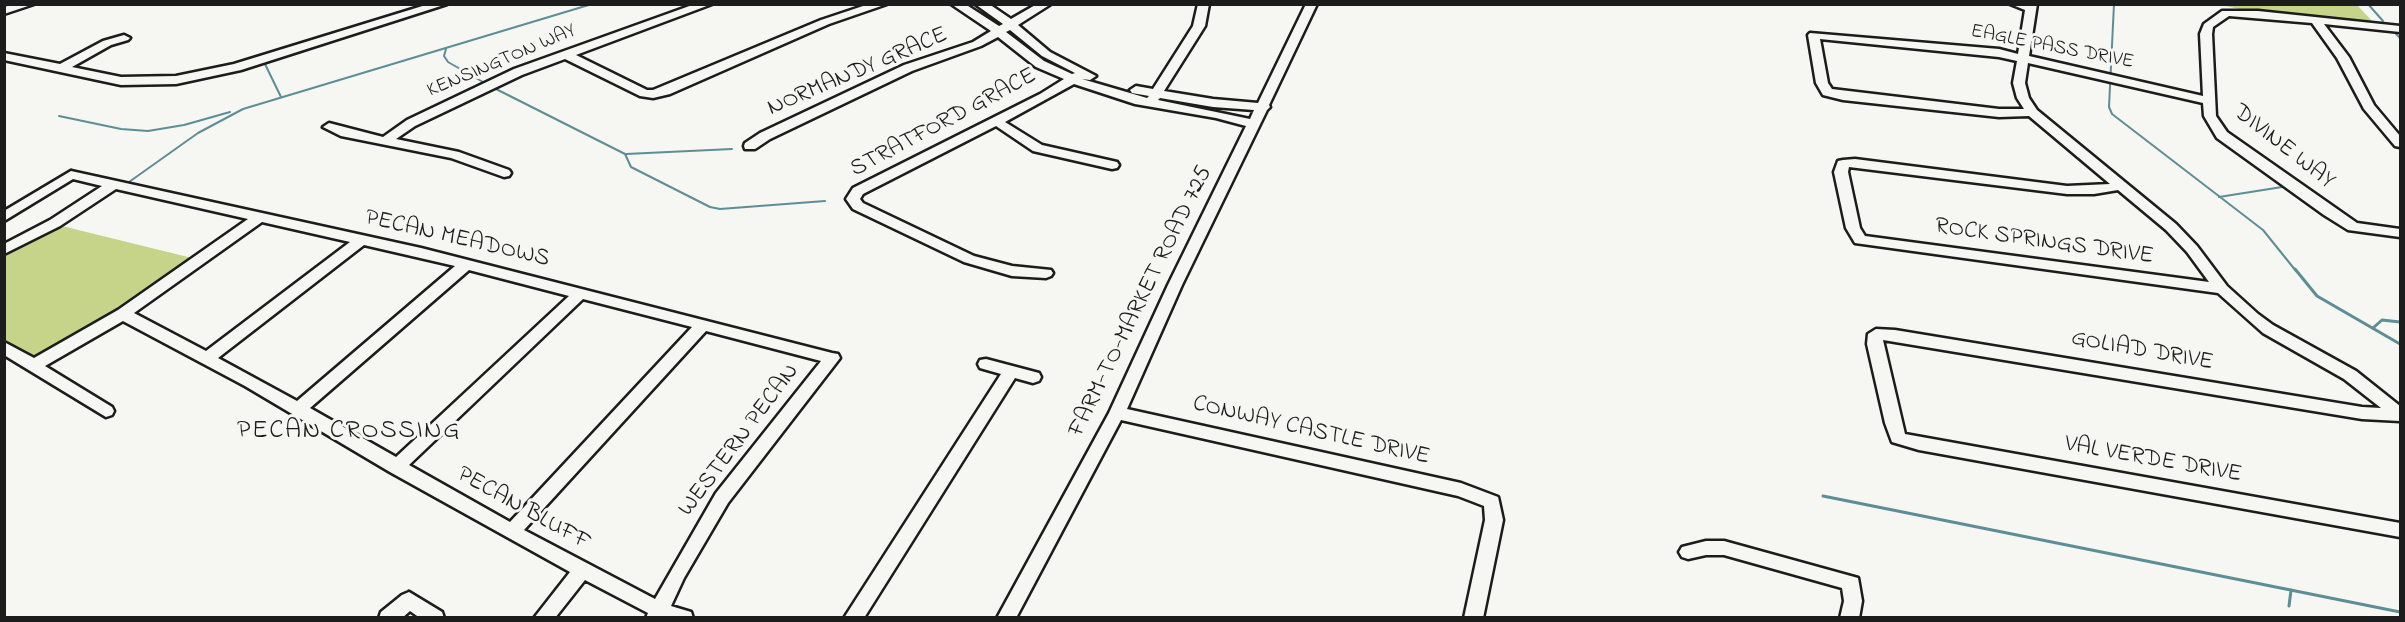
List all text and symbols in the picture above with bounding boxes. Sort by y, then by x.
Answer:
street label: KENSINGTON WAY [424,20,580,104]
street label: EAGLE PASS DRIVE [1968,20,2136,76]
street label: NORMANDY GRACE [763,22,953,124]
street label: STRATFORD GRACE [846,63,1042,185]
street label: DIVINE WAY [2226,99,2340,197]
street label: FARM-TO-MARKET ROAD 725 [1064,162,1220,442]
street label: PECAN MEADOWS [362,205,552,275]
street label: ROCK SPRINGS DRIVE [1933,213,2155,273]
street label: GOLIAD DRIVE [2069,325,2215,379]
street label: WESTERN PECAN [673,359,807,523]
street label: CONWAY CASTLE DRIVE [1190,391,1432,473]
district label: PECAN CROSSING [237,417,461,449]
street label: VAL VERDE DRIVE [2062,431,2244,491]
street label: PECAN BLUFF [451,461,595,559]

